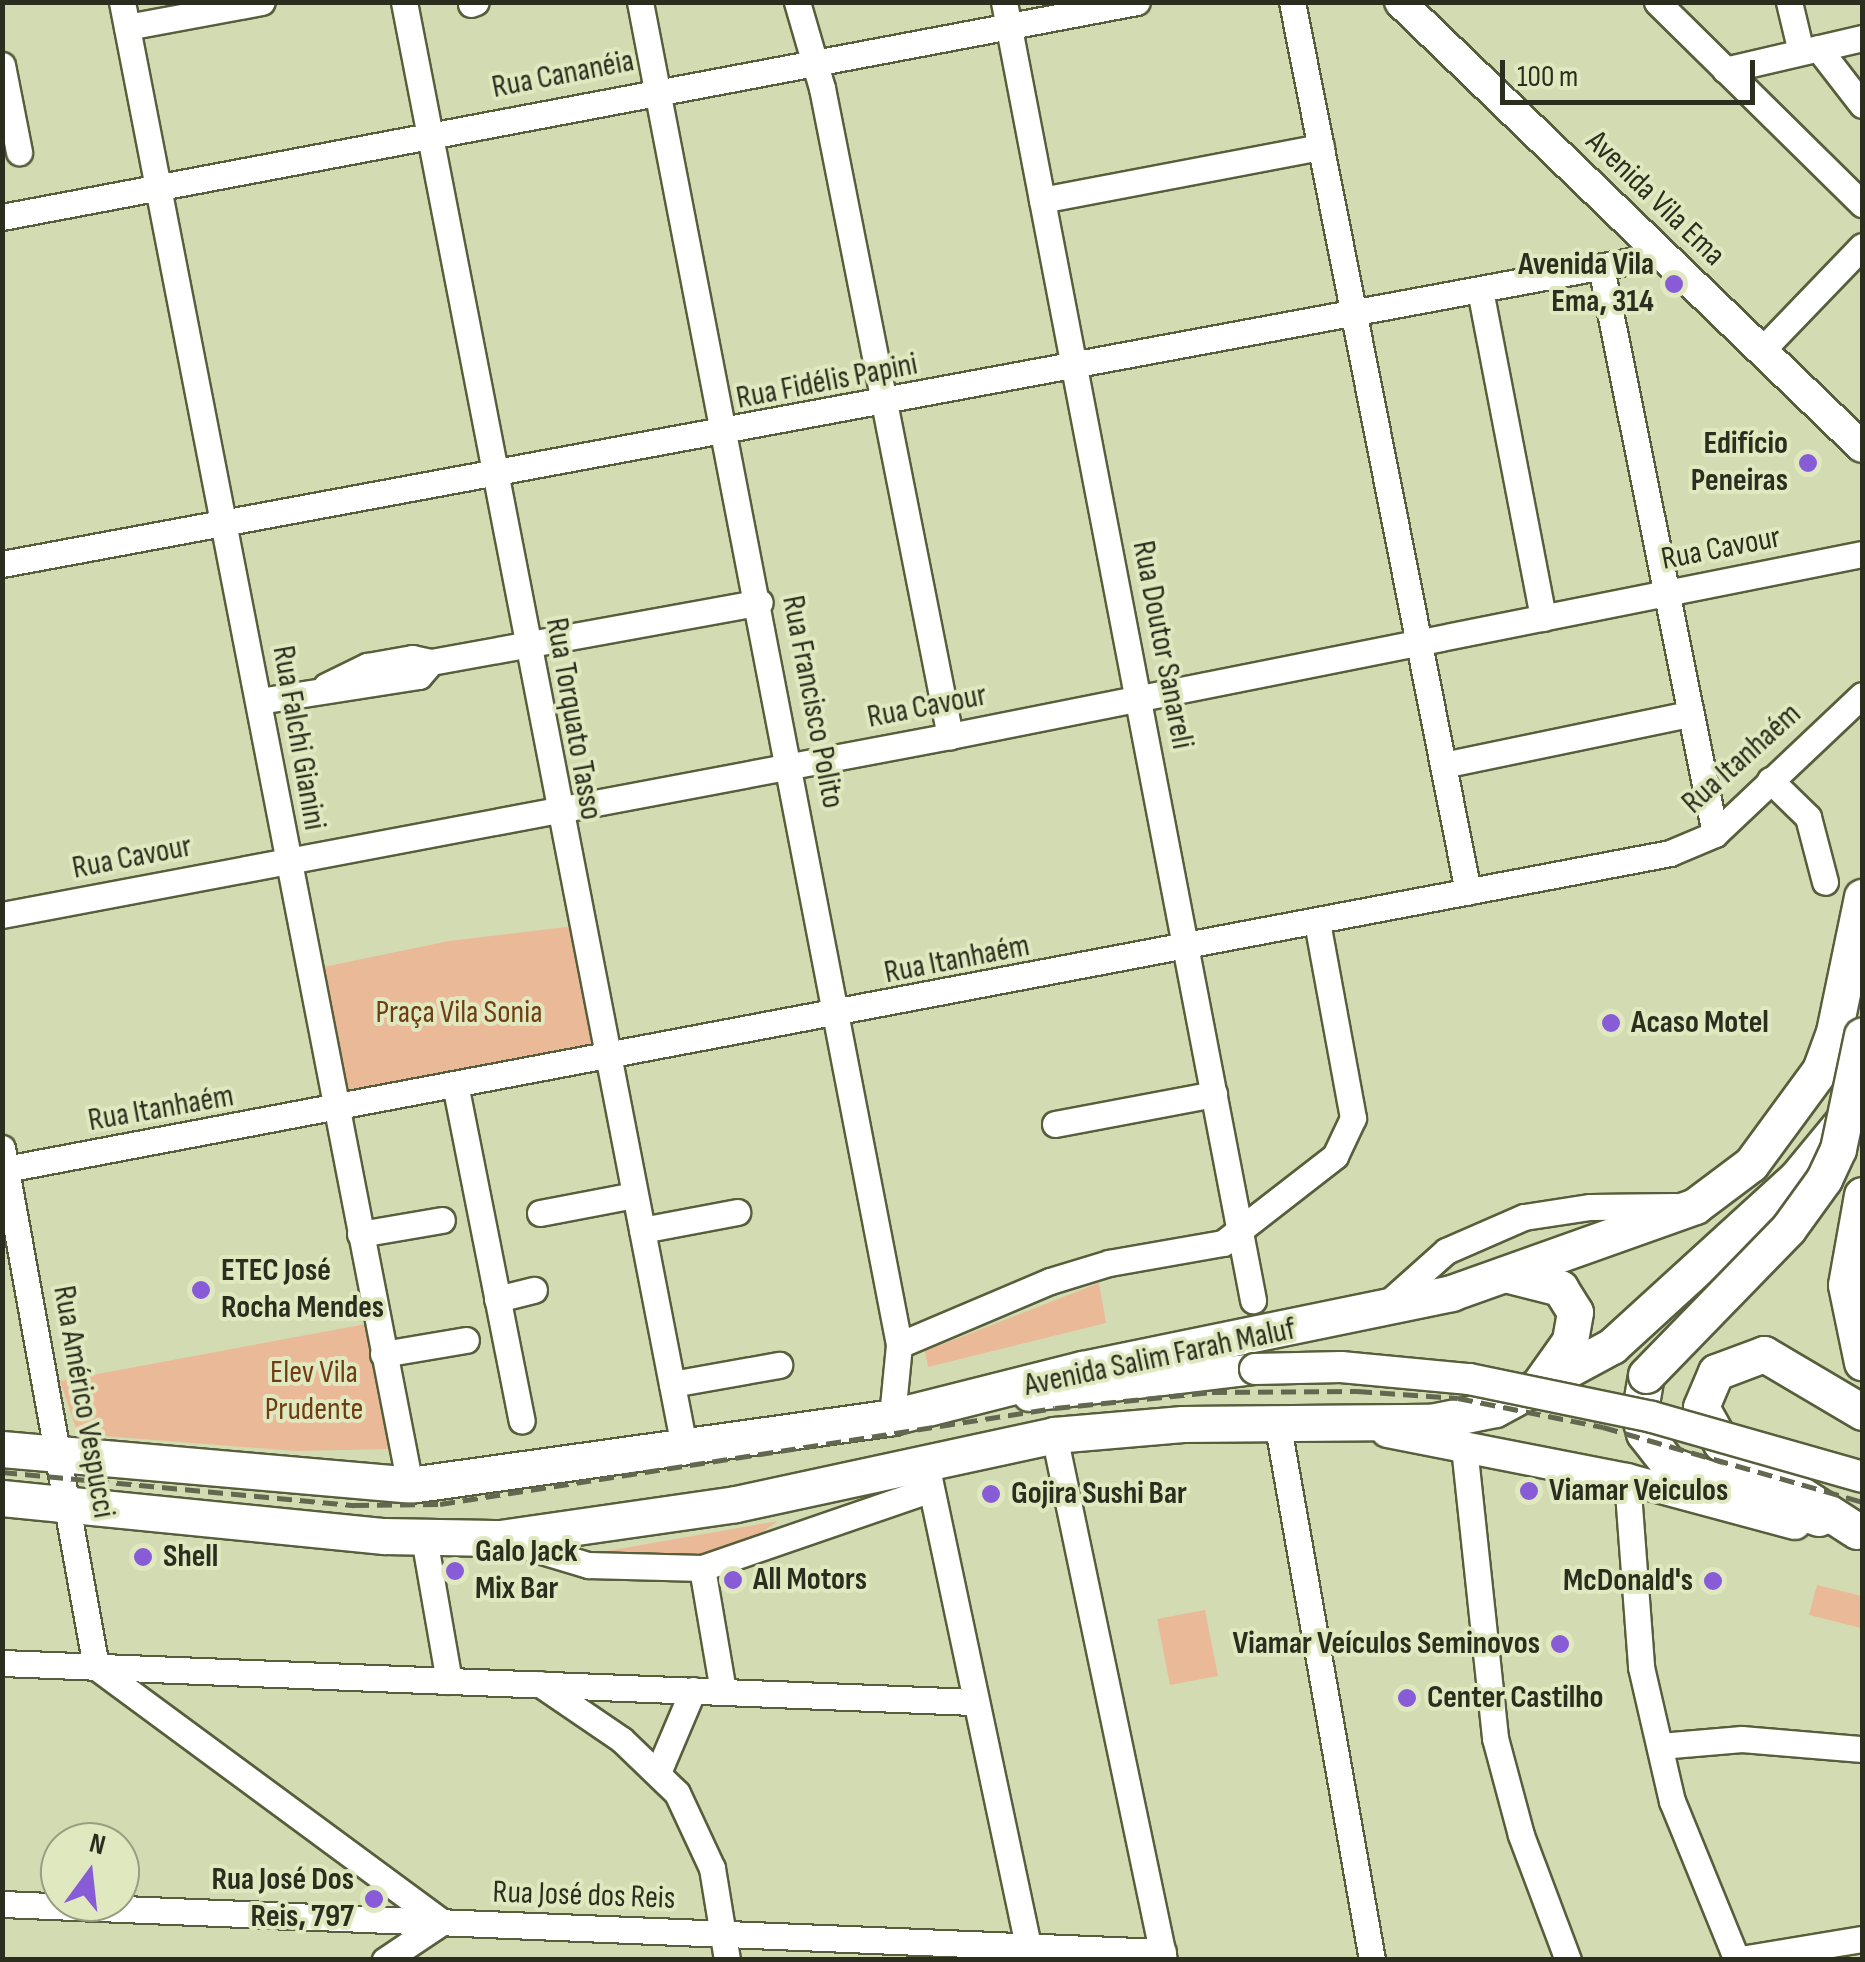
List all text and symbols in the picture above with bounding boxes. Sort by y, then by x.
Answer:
scale bar [1505,40,1760,102]
street label: Rua Cananéia [489,42,637,108]
text: 100 m [1517,59,1578,95]
street label: Avenida Vila Ema [1577,123,1733,275]
place label: Avenida Vila Ema, 314 [1518,247,1654,322]
marker: Avenida Vila Ema, 314 [1663,273,1685,295]
street label: Rua Fidélis Papini [733,346,921,418]
place label: Edifício Peneiras [1691,426,1788,501]
marker: Edifício Peneiras [1797,452,1819,474]
street label: Rua Cavour [1658,519,1784,579]
street label: Rua Doutor Sanareli [1123,538,1201,752]
street label: Rua Francisco Polito [773,592,851,812]
street label: Rua Torquato Tasso [536,615,610,823]
street label: Rua Falchi Gianini [263,643,333,833]
street label: Rua Cavour [864,677,990,737]
street label: Rua Itanhaém [1675,696,1809,822]
street label: Rua Cavour [69,828,195,888]
street label: Rua Itanhaém [881,927,1033,993]
park label: Praça Vila Sonia [376,994,542,1032]
place label: Acaso Motel [1631,1004,1769,1042]
marker: Acaso Motel [1600,1012,1622,1034]
street label: Rua Itanhaém [85,1077,237,1141]
place label: ETEC José Rocha Mendes [221,1253,384,1328]
marker: ETEC José Rocha Mendes [190,1279,212,1301]
street label: Rua Américo Vespucci [44,1283,122,1521]
street label: Avenida Salim Farah Maluf [1021,1310,1299,1406]
park label: Elev Vila Prudente [265,1355,363,1430]
place label: Viamar Veiculos [1549,1472,1728,1510]
place label: Gojira Sushi Bar [1011,1475,1187,1513]
marker: Viamar Veiculos [1518,1480,1540,1502]
marker: Gojira Sushi Bar [980,1483,1002,1505]
place label: Galo Jack Mix Bar [475,1534,577,1609]
place label: Shell [163,1538,218,1576]
marker: Shell [132,1546,154,1568]
marker: Galo Jack Mix Bar [444,1560,466,1582]
place label: All Motors [753,1561,867,1599]
place label: McDonald's [1563,1562,1693,1600]
marker: All Motors [722,1569,744,1591]
marker: McDonald's [1702,1570,1724,1592]
place label: Viamar Veículos Seminovos [1233,1625,1540,1663]
marker: Viamar Veículos Seminovos [1549,1633,1571,1655]
place label: Center Castilho [1427,1679,1603,1717]
marker: Center Castilho [1396,1687,1418,1709]
north arrow [40,1822,140,1922]
text: N [86,1827,109,1862]
place label: Rua José Dos Reis, 797 [211,1862,354,1937]
street label: Rua José dos Reis [492,1874,676,1918]
marker: Rua José Dos Reis, 797 [363,1888,385,1910]

